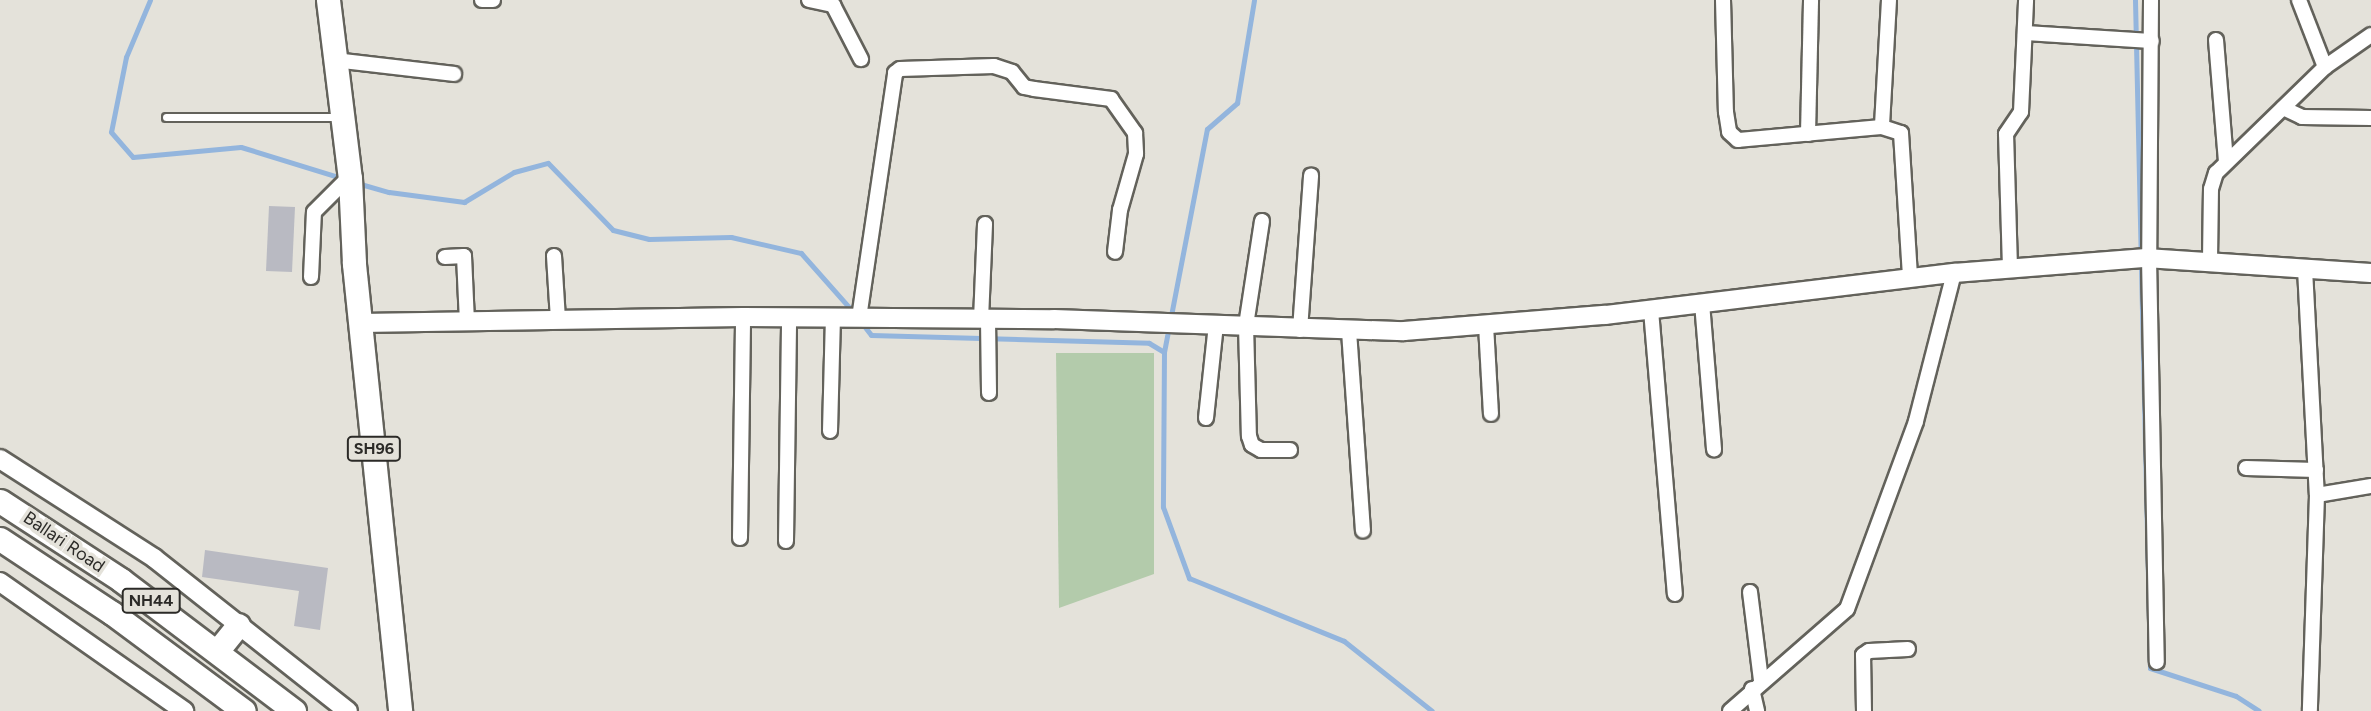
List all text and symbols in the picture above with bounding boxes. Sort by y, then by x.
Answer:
road number: SH96 [346,436,402,462]
street label: Ballari Road [19,507,109,577]
road number: NH44 [121,588,181,614]

